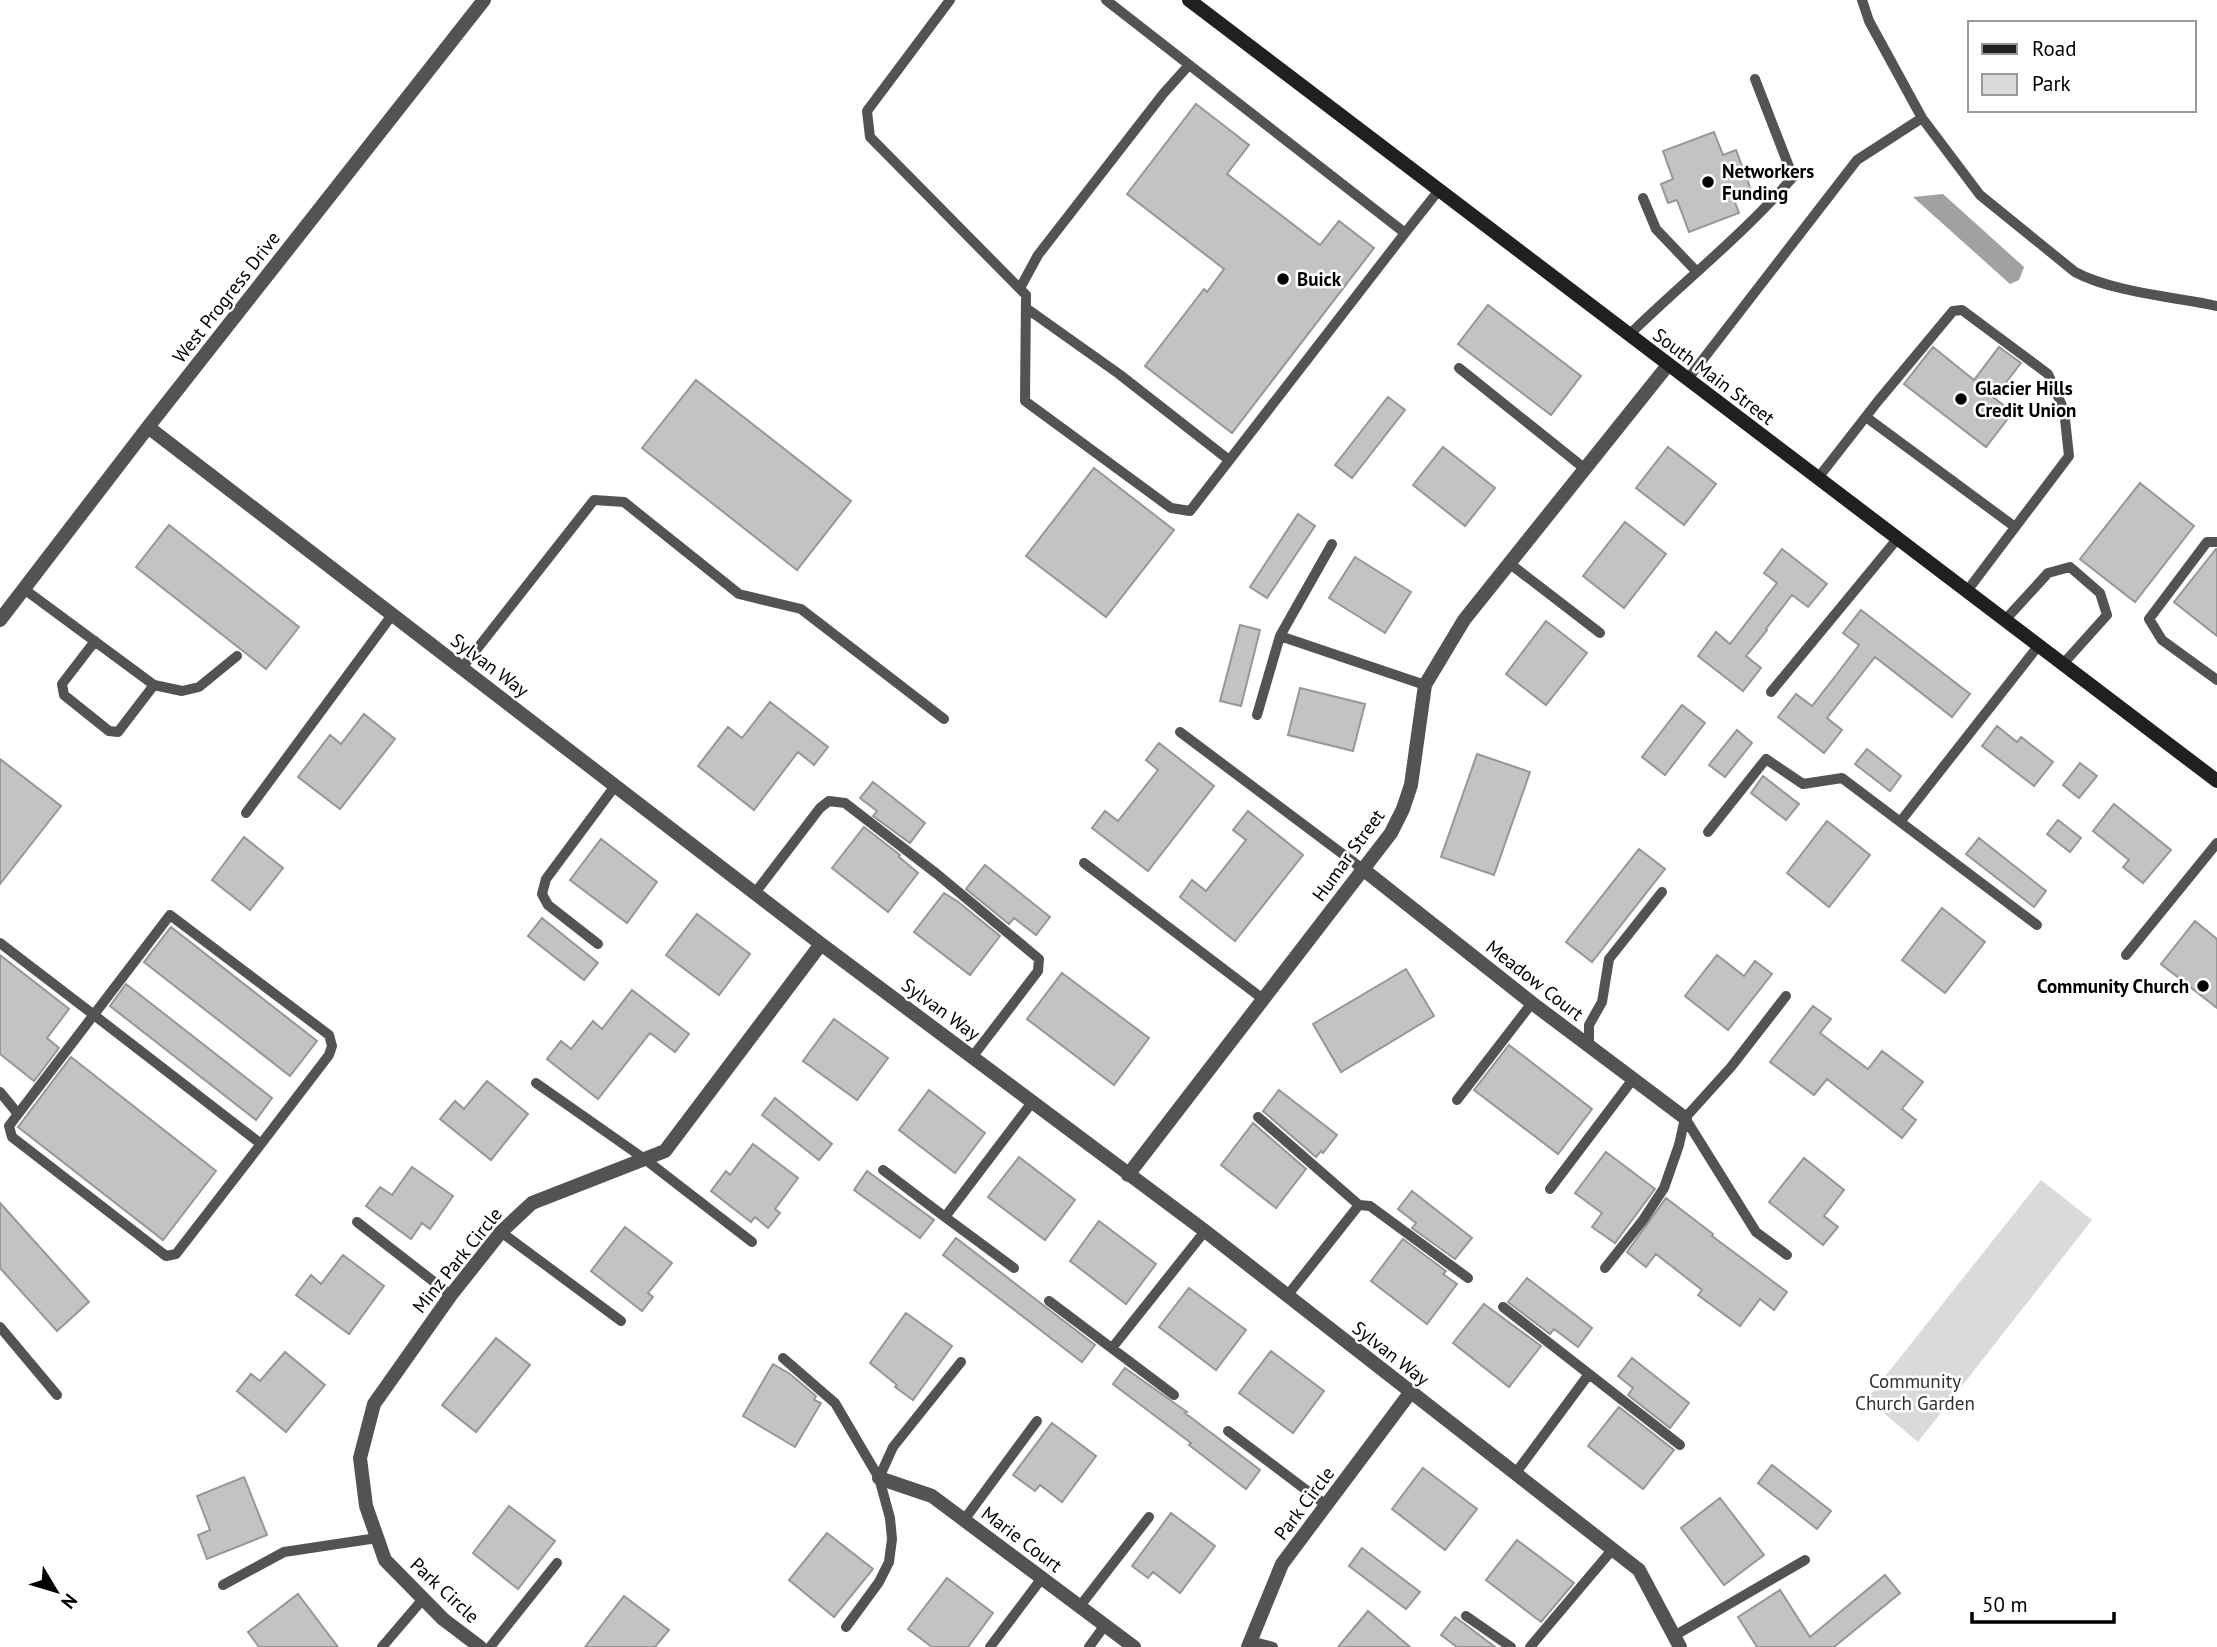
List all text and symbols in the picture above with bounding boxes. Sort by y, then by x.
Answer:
legend [1968,21,2196,112]
text: Road [2032,35,2076,62]
text: Park [2032,70,2071,97]
place label: Networkers Funding [1722,159,1814,205]
marker: Networkers Funding [1700,174,1716,190]
street label: West Progress Drive [167,226,285,368]
place label: Buick [1297,267,1342,291]
marker: Buick [1275,271,1291,287]
street label: South Main Street [1648,322,1780,430]
place label: Glacier Hills Credit Union [1975,376,2076,422]
marker: Glacier Hills Credit Union [1953,391,1969,407]
street label: Sylvan Way [446,628,534,702]
street label: Humar Street [1307,804,1390,906]
street label: Meadow Court [1482,935,1589,1026]
street label: Sylvan Way [897,972,985,1046]
place label: Community Church [2037,974,2189,998]
marker: Community Church [2195,978,2211,994]
street label: Minz Park Circle [407,1202,507,1318]
street label: Sylvan Way [1348,1315,1435,1391]
park label: Community Church Garden [1855,1369,1975,1415]
street label: Park Circle [1269,1462,1339,1544]
street label: Marie Court [977,1501,1068,1577]
street label: Park Circle [406,1552,484,1628]
north arrow [21,1556,91,1626]
scale bar [1972,1580,2114,1624]
text: N [56,1589,83,1614]
text: 50 m [1982,1591,2028,1618]

